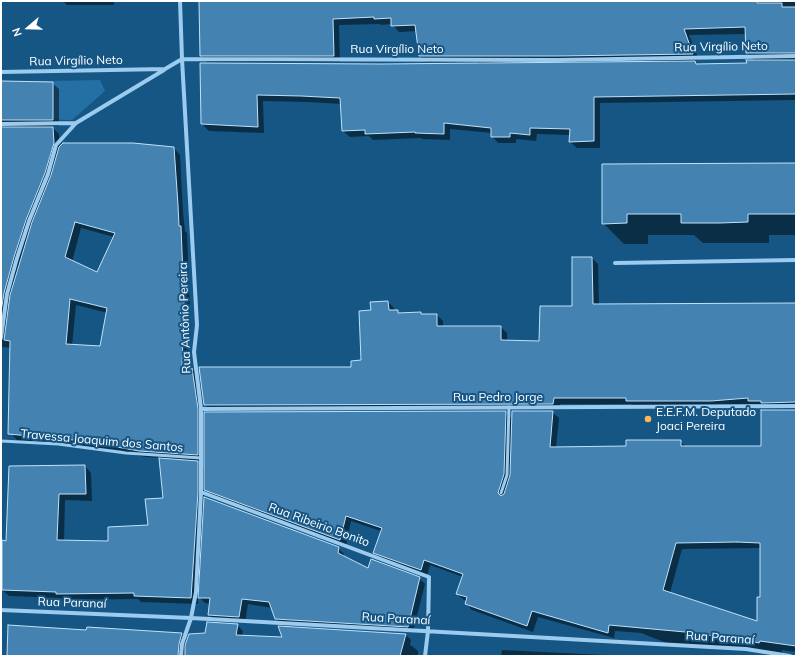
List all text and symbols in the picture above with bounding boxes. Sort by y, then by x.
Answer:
north arrow [8,8,48,48]
text: N [9,26,25,38]
street label: Rua Virgílio Neto [674,39,768,55]
street label: Rua Virgílio Neto [350,42,444,56]
street label: Rua Virgílio Neto [29,53,123,69]
street label: Rua Antônio Pereira [176,262,194,374]
street label: Rua Pedro Jorge [453,390,543,404]
place label: E.E.F.M. Deputado Joaci Pereira [656,405,756,433]
marker: E.E.F.M. Deputado Joaci Pereira [643,414,653,424]
street label: Travessa Joaquim dos Santos [20,427,184,455]
street label: Rua Ribeirio Bonito [267,500,371,550]
street label: Rua Paranaí [37,595,107,611]
street label: Rua Paranaí [361,610,431,628]
street label: Rua Paranaí [685,628,755,648]

